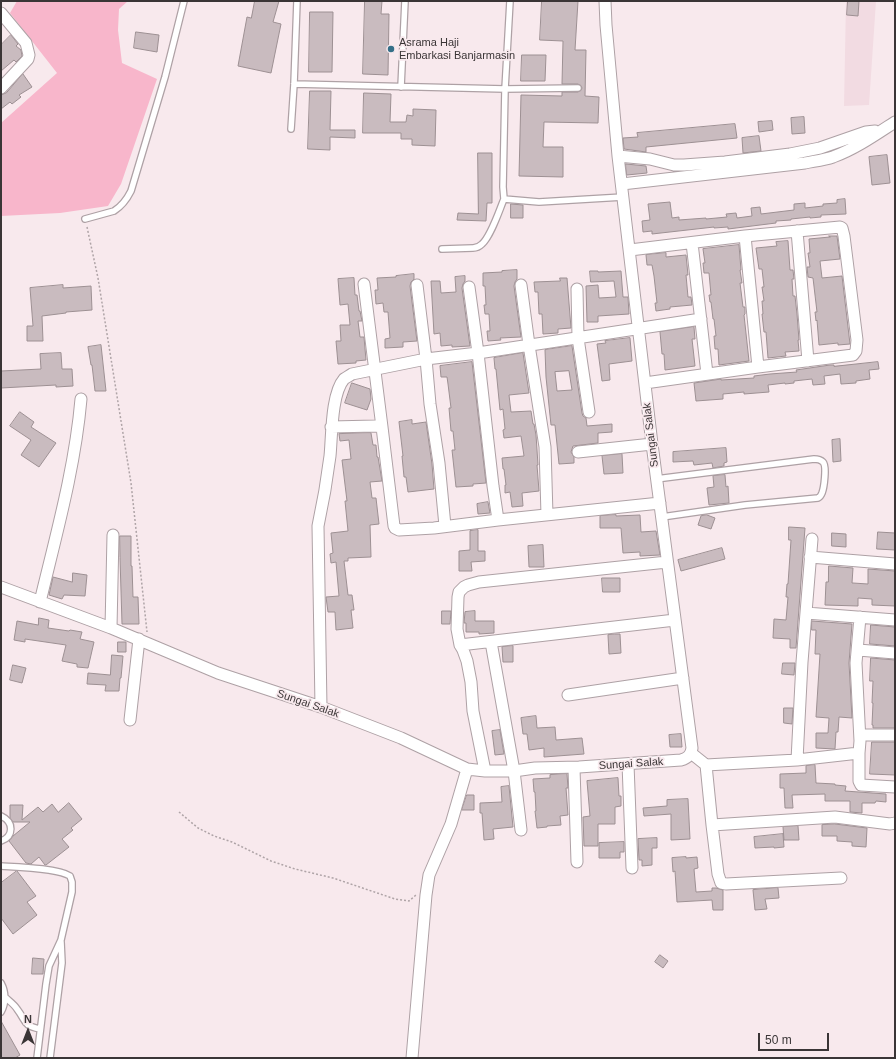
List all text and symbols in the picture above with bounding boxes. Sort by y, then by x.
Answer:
place label: Asrama Haji Embarkasi Banjarmasin [399,36,515,62]
marker: Asrama Haji Embarkasi Banjarmasin [386,44,396,54]
street label: Sungai Salak [640,402,662,468]
street label: Sungai Salak [275,687,341,721]
street label: Sungai Salak [598,755,664,773]
north arrow [8,1011,48,1051]
text: N [24,1013,32,1025]
scale bar [760,1025,831,1051]
text: 50 m [765,1033,792,1047]

